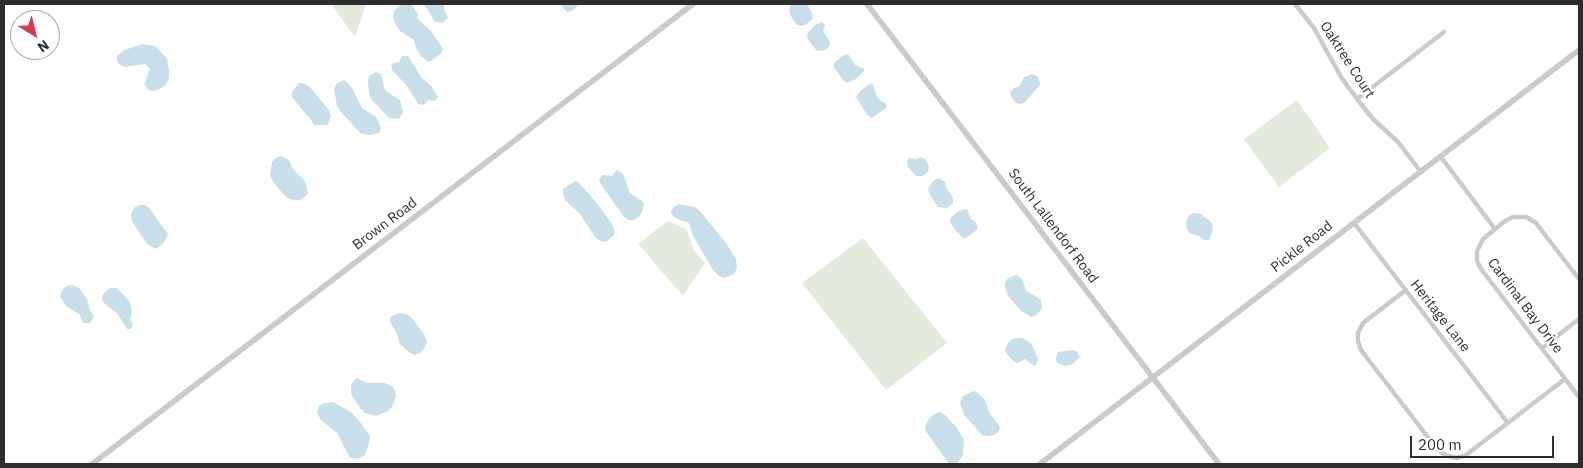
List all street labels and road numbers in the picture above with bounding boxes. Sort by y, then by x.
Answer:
street label: Oaktree Court [1316,19,1378,101]
street label: South Lallendorf Road [1004,165,1102,287]
street label: Brown Road [350,194,420,254]
street label: Pickle Road [1268,218,1336,276]
street label: Cardinal Bay Drive [1484,255,1566,357]
street label: Heritage Lane [1407,277,1473,355]

